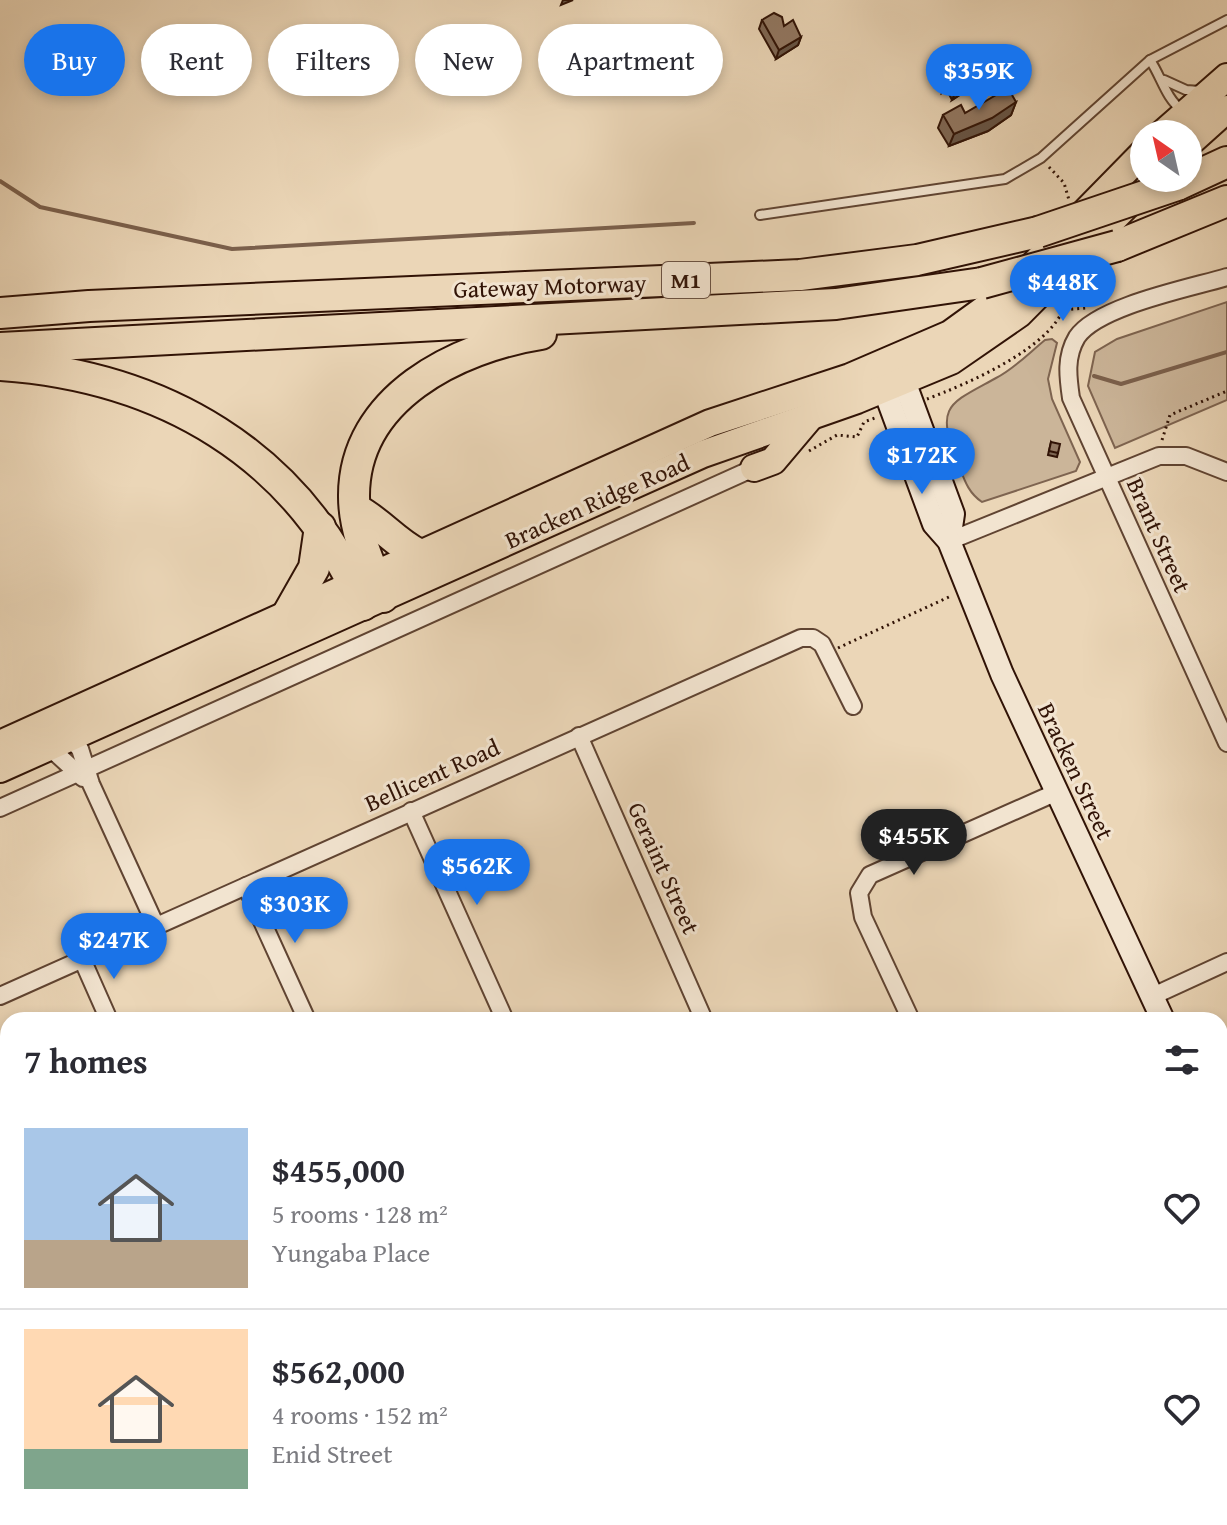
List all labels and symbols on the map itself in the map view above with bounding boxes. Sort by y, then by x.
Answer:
pin: $359K [923,44,1035,112]
north arrow [1130,120,1202,192]
pin: $448K [1007,255,1119,323]
road number: M1 [662,262,710,298]
street label: Gateway Motorway [453,265,647,307]
pin: $172K [866,428,978,496]
street label: Bracken Ridge Road [499,445,695,557]
street label: Brant Street [1118,472,1200,599]
street label: Bracken Street [1029,697,1123,846]
street label: Bellicent Road [359,730,505,820]
street label: Geraint Street [619,796,709,940]
pin: $455K [858,809,970,877]
pin: $562K [421,839,533,907]
pin: $303K [239,877,351,945]
pin: $247K [58,913,170,981]

